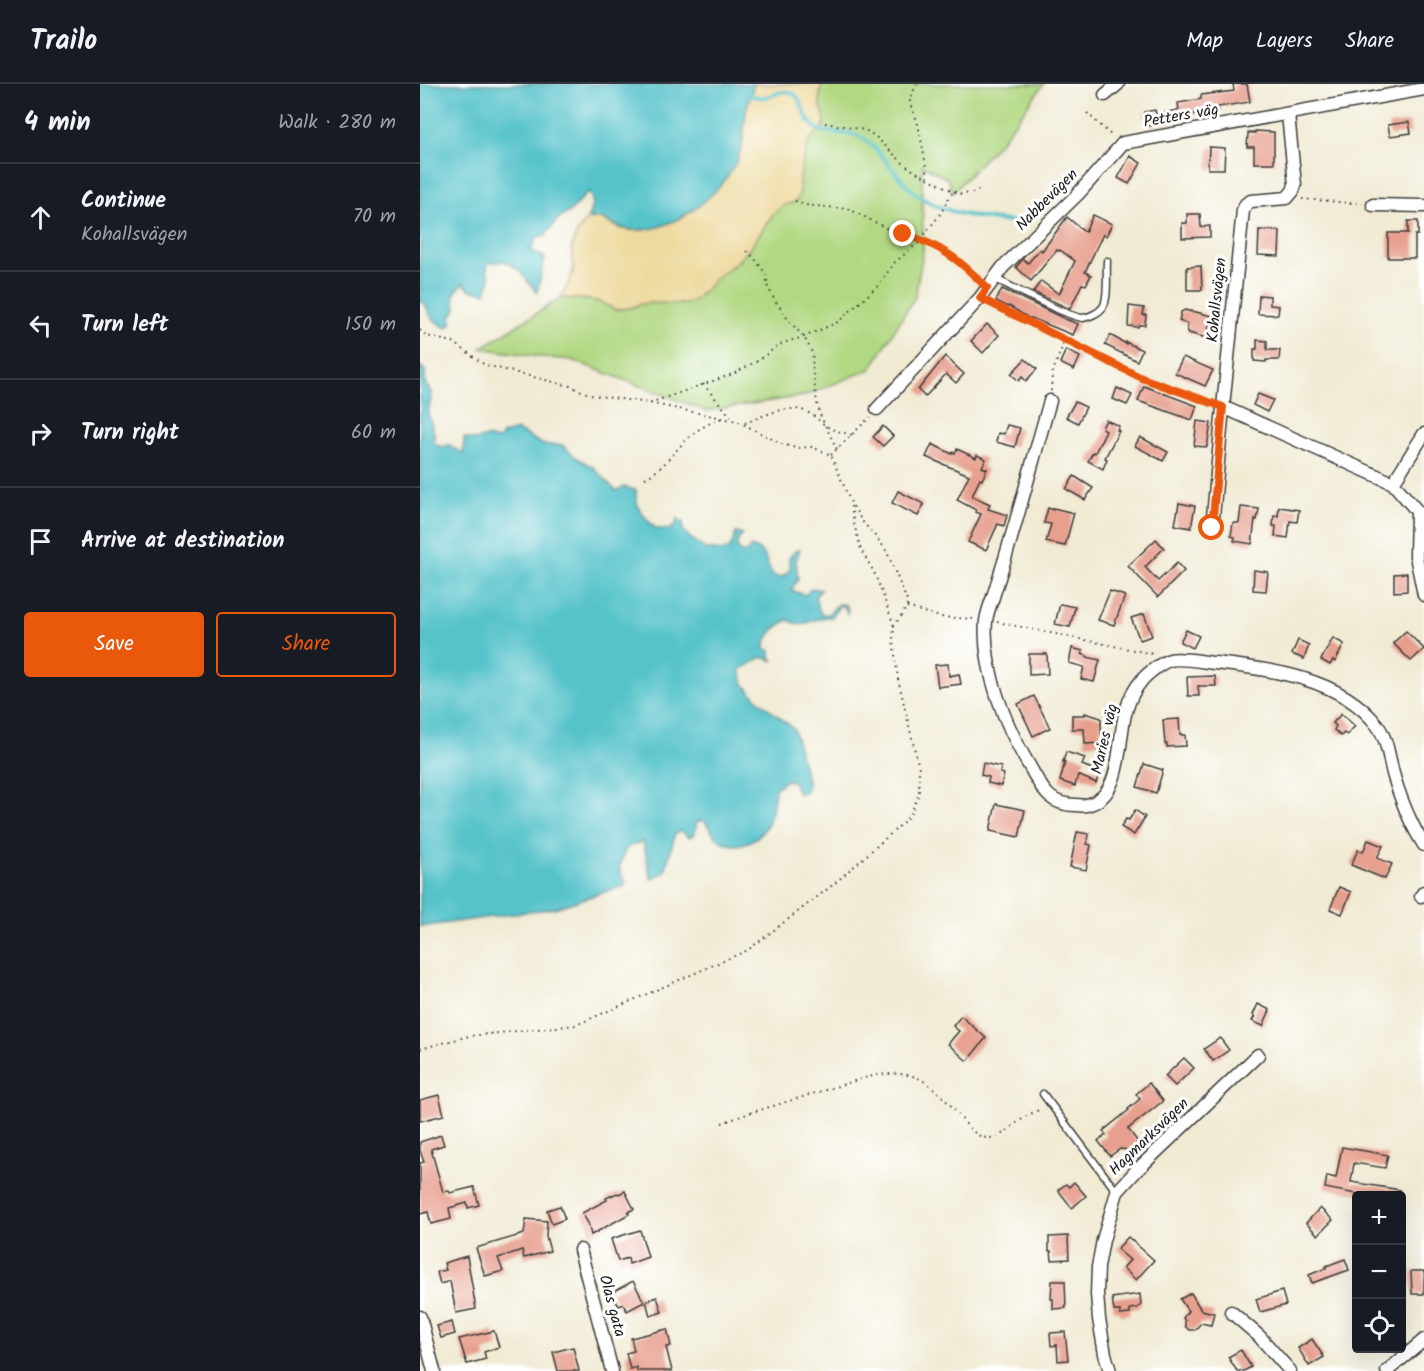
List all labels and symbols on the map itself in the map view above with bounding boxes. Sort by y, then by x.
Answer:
street label: Petters väg [1141,97,1221,135]
street label: Nabbevägen [1010,163,1084,237]
route end [889,220,915,246]
street label: Kohallsvägen [1200,256,1234,344]
route start [1198,514,1224,540]
street label: Maries väg [1085,701,1125,777]
street label: Hagmarksvägen [1103,1092,1195,1182]
street label: Olas gata [592,1272,632,1340]

